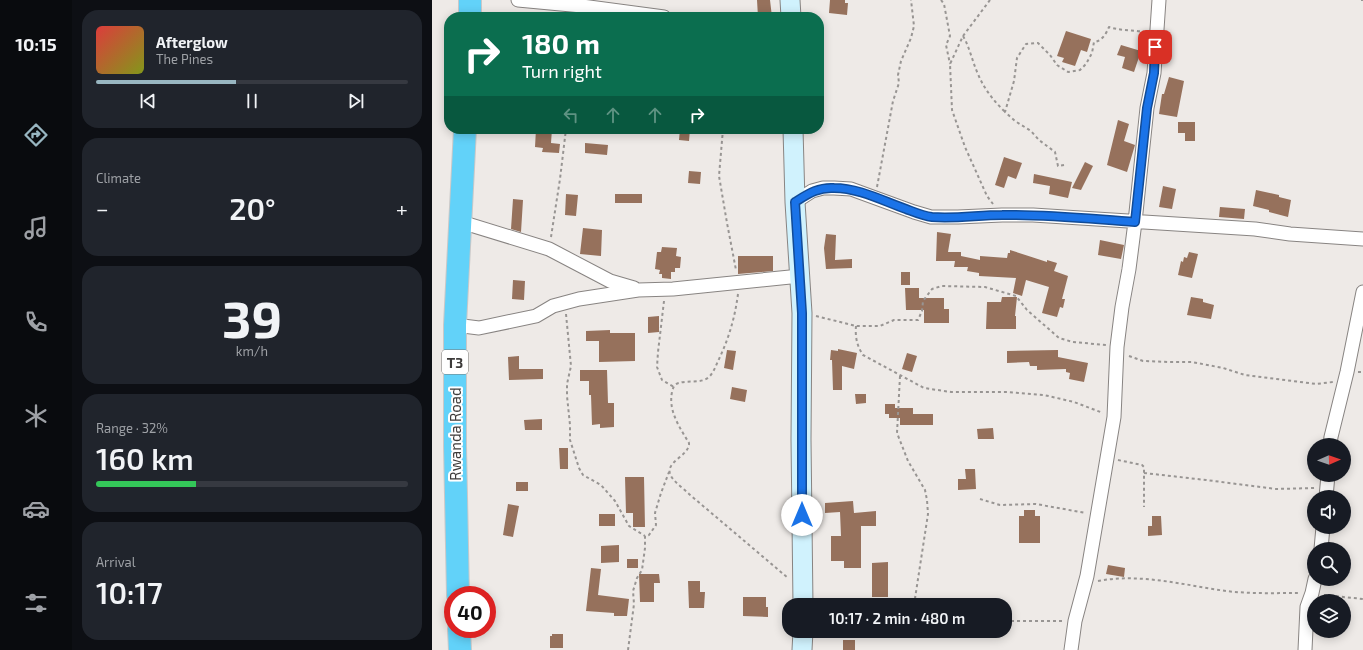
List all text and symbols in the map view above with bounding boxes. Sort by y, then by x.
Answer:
text: 180 m [522,26,600,60]
icon: right [456,28,508,80]
pin [1138,30,1172,64]
text: 10:15 [15,33,57,55]
text: Afterglow [156,33,228,51]
icon: arrive [1144,36,1166,58]
text: The Pines [156,51,213,67]
text: Turn right [522,60,602,82]
icon: previous [137,90,159,112]
icon: pause [241,90,263,112]
icon: next [345,90,367,112]
icon: left [560,104,582,126]
icon: ahead [602,104,624,126]
icon: ahead [644,104,666,126]
icon: right [686,104,708,126]
icon: directions [22,121,50,149]
text: Climate [96,170,141,186]
text: 20° [229,190,276,226]
text: − [96,195,109,221]
text: + [396,195,408,221]
icon: music [22,214,50,242]
text: 39 [222,286,282,348]
icon: phone [22,308,50,336]
text: km/h [236,343,268,359]
road number: T3 [442,350,468,374]
street label: Rwanda Road [446,387,464,481]
icon: climate [22,402,50,430]
text: Range · 32% [96,420,168,436]
north arrow [1307,438,1351,482]
map controls [1307,438,1351,638]
text: 160 km [96,440,194,476]
button: sound [1307,490,1351,534]
position arrow [781,494,823,536]
icon: car [22,495,50,523]
button: search [1307,542,1351,586]
text: Arrival [96,554,136,570]
text: 10:17 [96,574,163,610]
speed limit sign: 40 [444,586,496,638]
icon: filters [22,589,50,617]
button: layers [1307,594,1351,638]
text: 10:17 · 2 min · 480 m [829,609,965,627]

